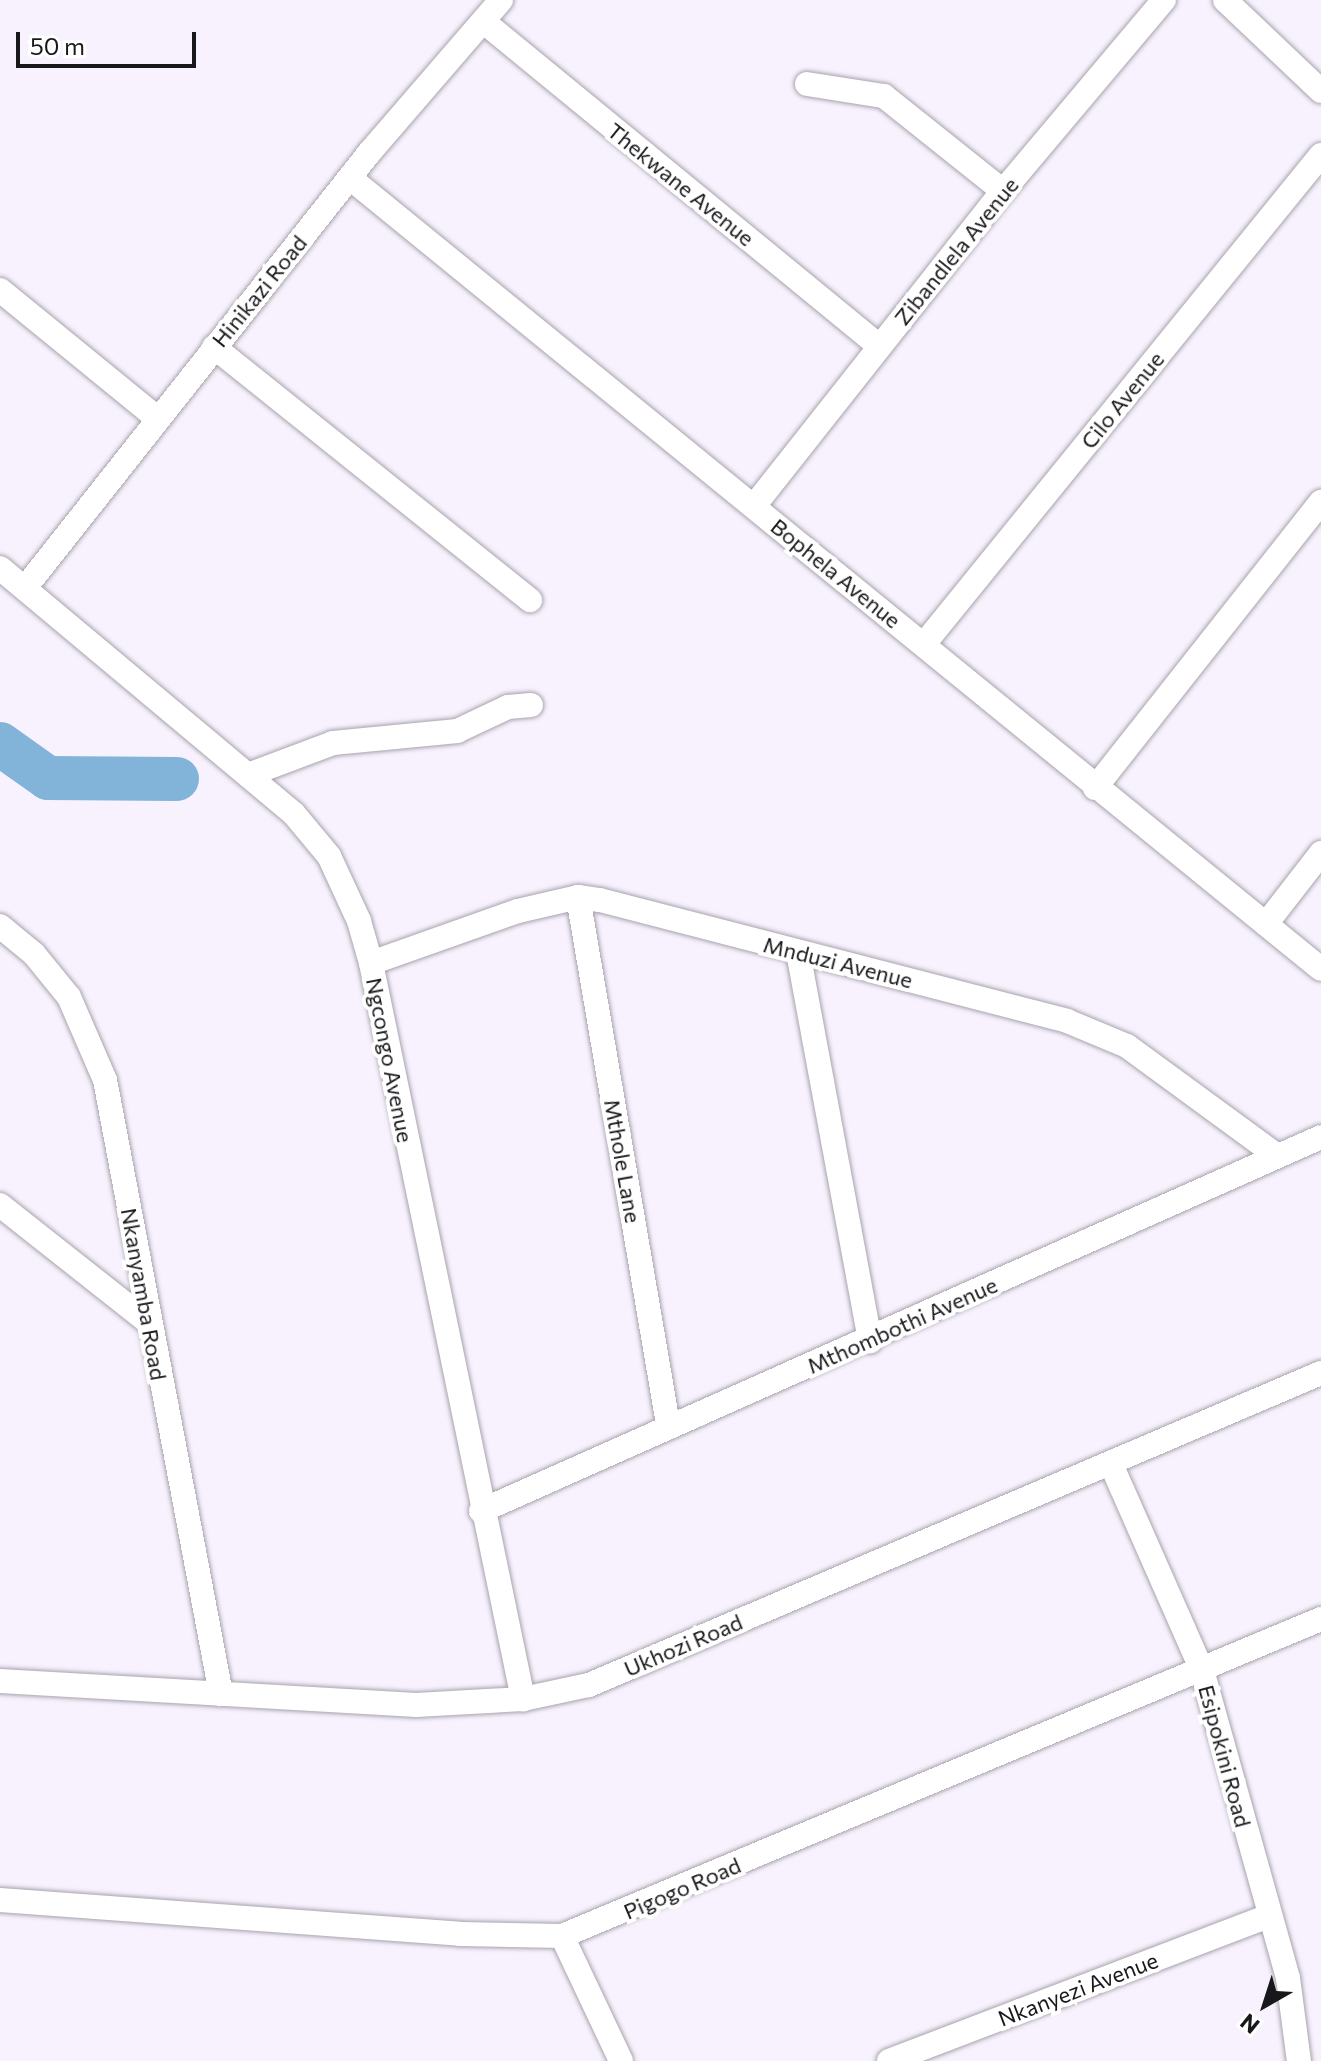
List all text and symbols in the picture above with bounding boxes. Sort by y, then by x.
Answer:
scale bar [20,16,200,66]
text: 50 m [30,31,85,60]
street label: Thekwane Avenue [602,117,760,251]
street label: Zibandlela Avenue [888,172,1024,330]
street label: Hinikazi Road [206,230,312,352]
street label: Cilo Avenue [1075,346,1169,454]
street label: Bophela Avenue [766,513,906,633]
street label: Mnduzi Avenue [761,931,915,993]
street label: Ngcongo Avenue [361,975,419,1145]
street label: Mthole Lane [599,1097,647,1225]
street label: Nkanyamba Road [116,1206,172,1382]
street label: Mthombothi Avenue [803,1271,1001,1379]
street label: Ukhozi Road [620,1608,746,1682]
street label: Esipokini Road [1193,1682,1257,1830]
street label: Pigogo Road [619,1851,745,1925]
street label: Nkanyezi Avenue [994,1946,1162,2032]
north arrow [1225,1965,1305,2045]
text: N [1235,2008,1264,2040]

